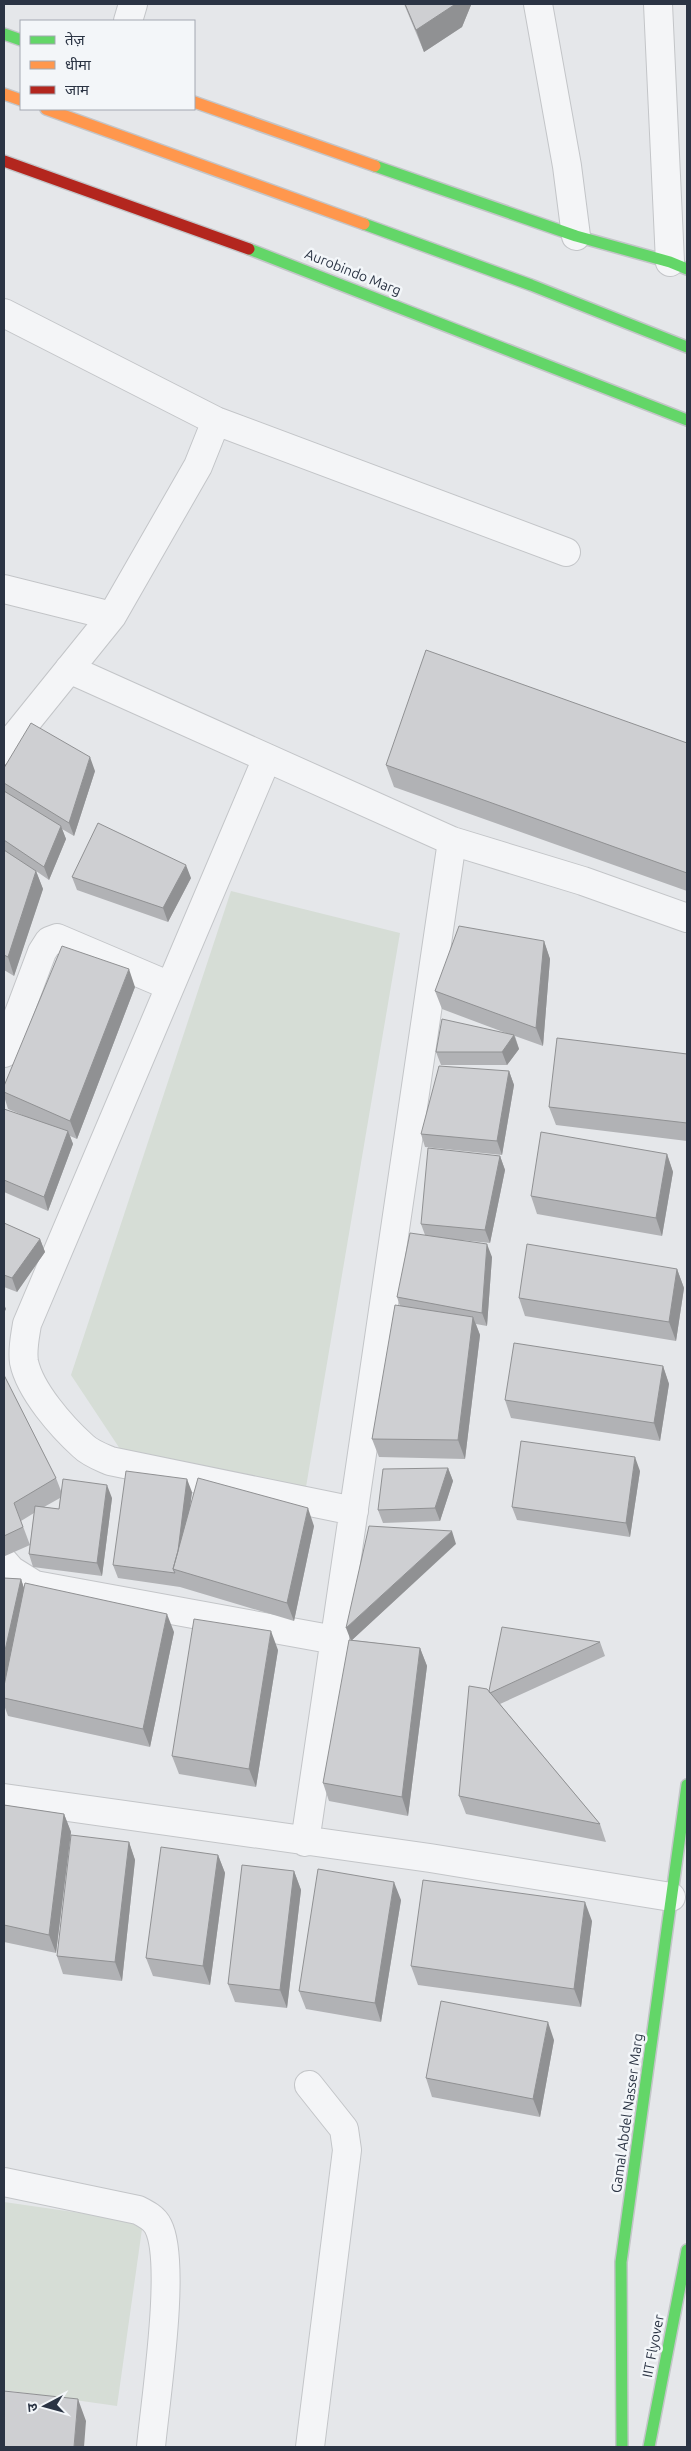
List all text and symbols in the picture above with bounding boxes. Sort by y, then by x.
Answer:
legend [20,20,195,110]
text: तेज़ [65,31,86,48]
text: धीमा [65,56,92,73]
text: जाम [65,81,90,98]
street label: Aurobindo Marg [303,245,403,299]
street label: Gamal Abdel Nasser Marg [608,2032,646,2194]
street label: IIT Flyover [639,2312,667,2379]
north arrow [20,2381,70,2431]
text: उ [24,2402,40,2412]

